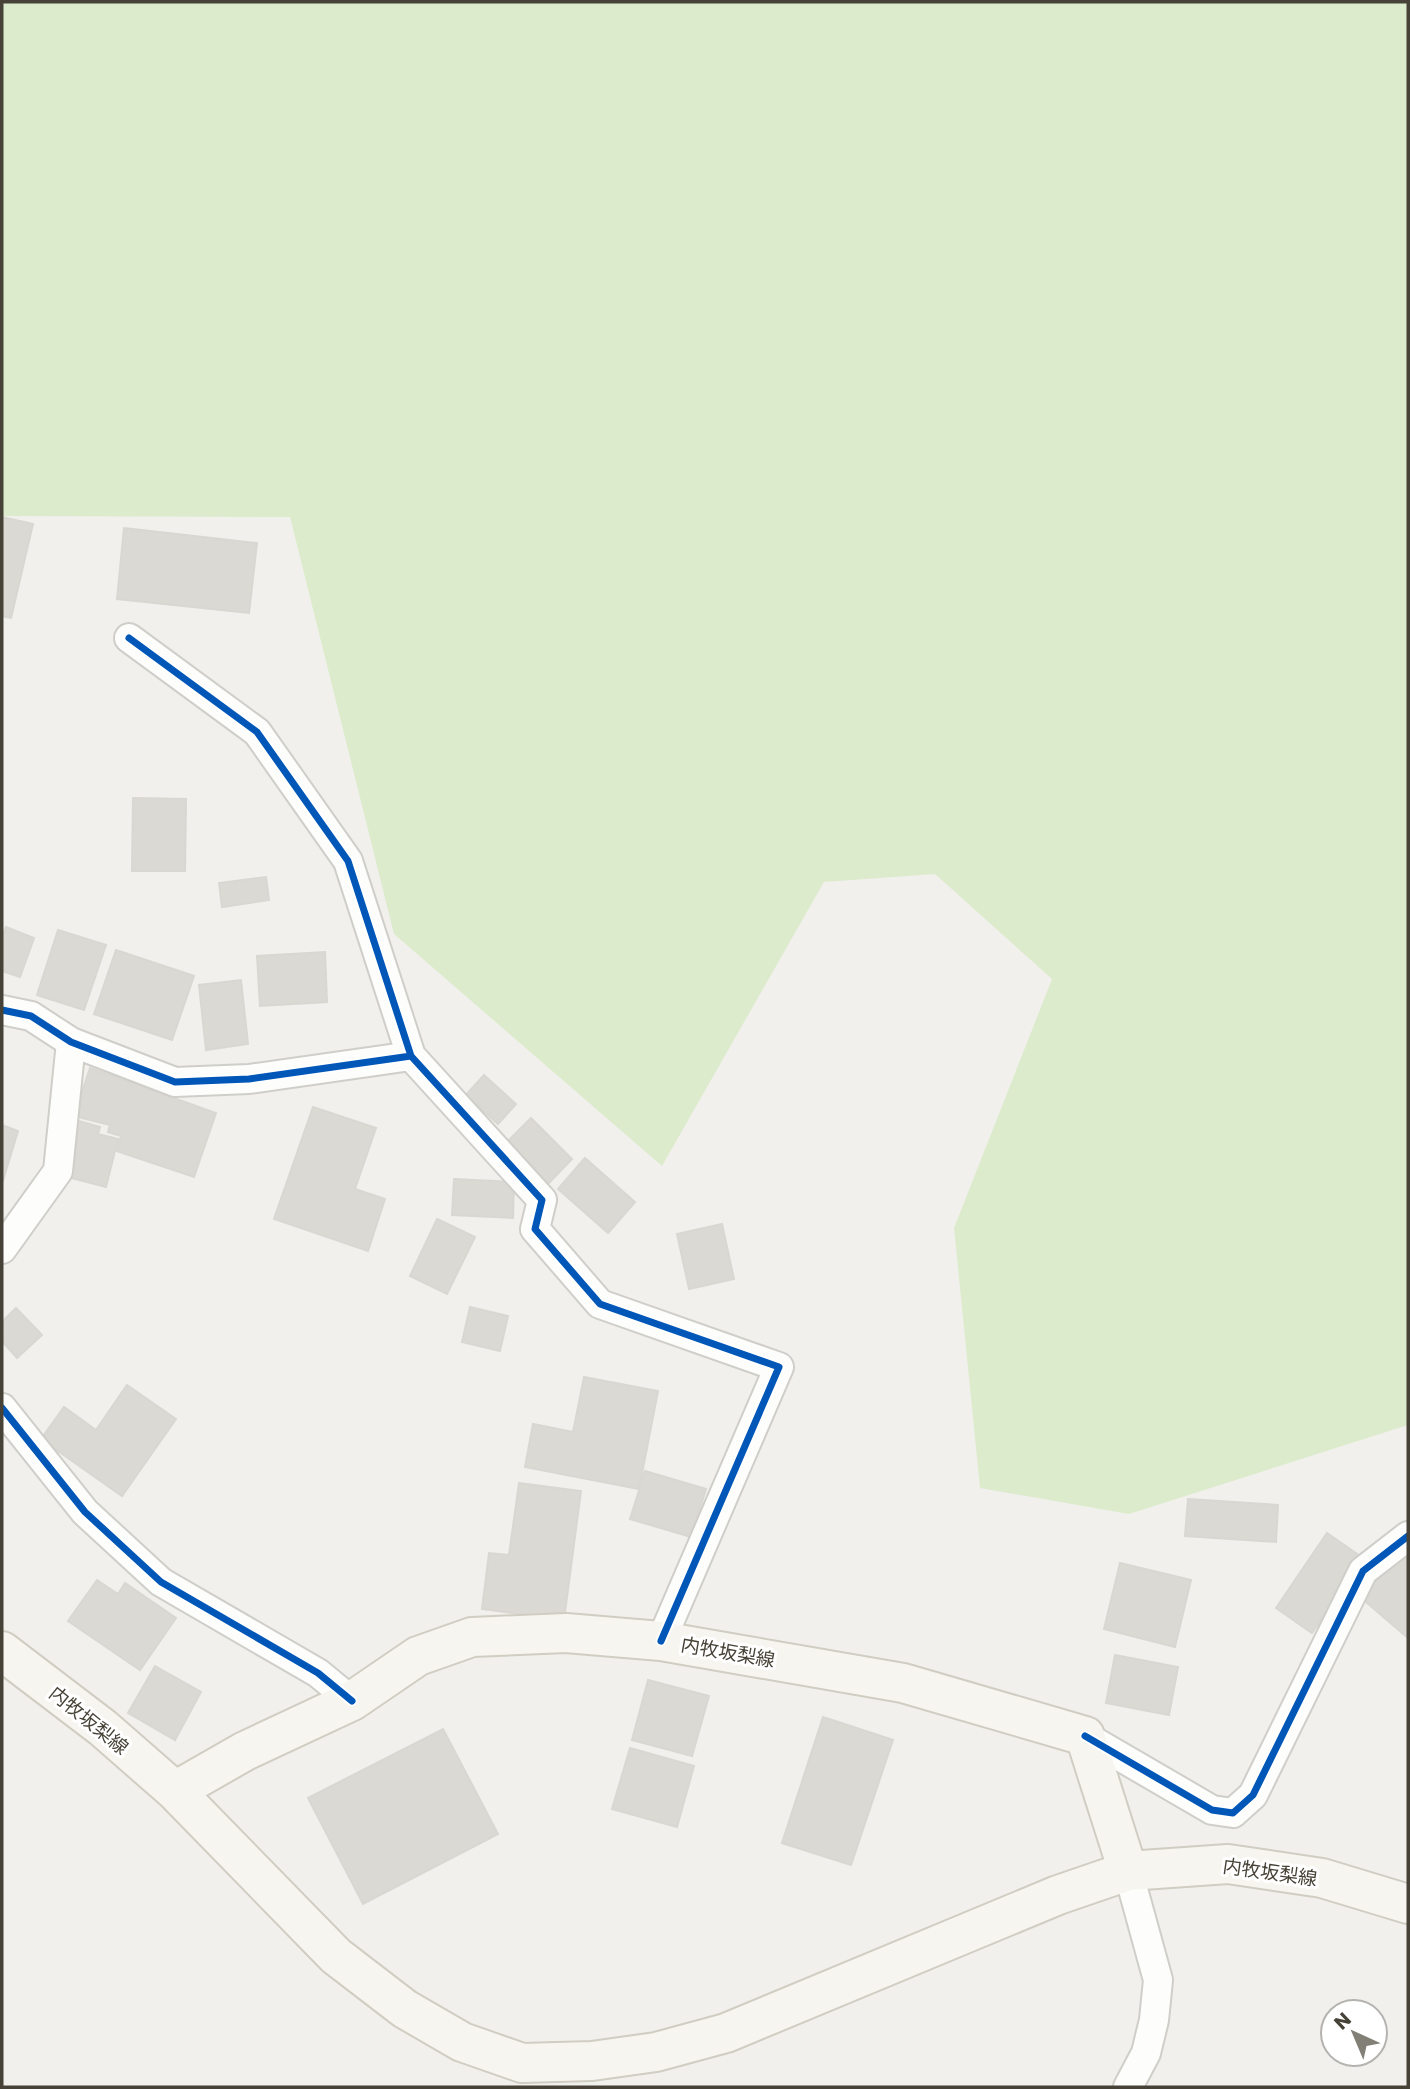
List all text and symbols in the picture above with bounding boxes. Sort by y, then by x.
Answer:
street label: 内牧坂梨線 [679,1631,777,1674]
street label: 内牧坂梨線 [43,1680,134,1761]
street label: 内牧坂梨線 [1221,1853,1319,1892]
north arrow [1319,1998,1389,2068]
text: N [1328,2006,1357,2036]

